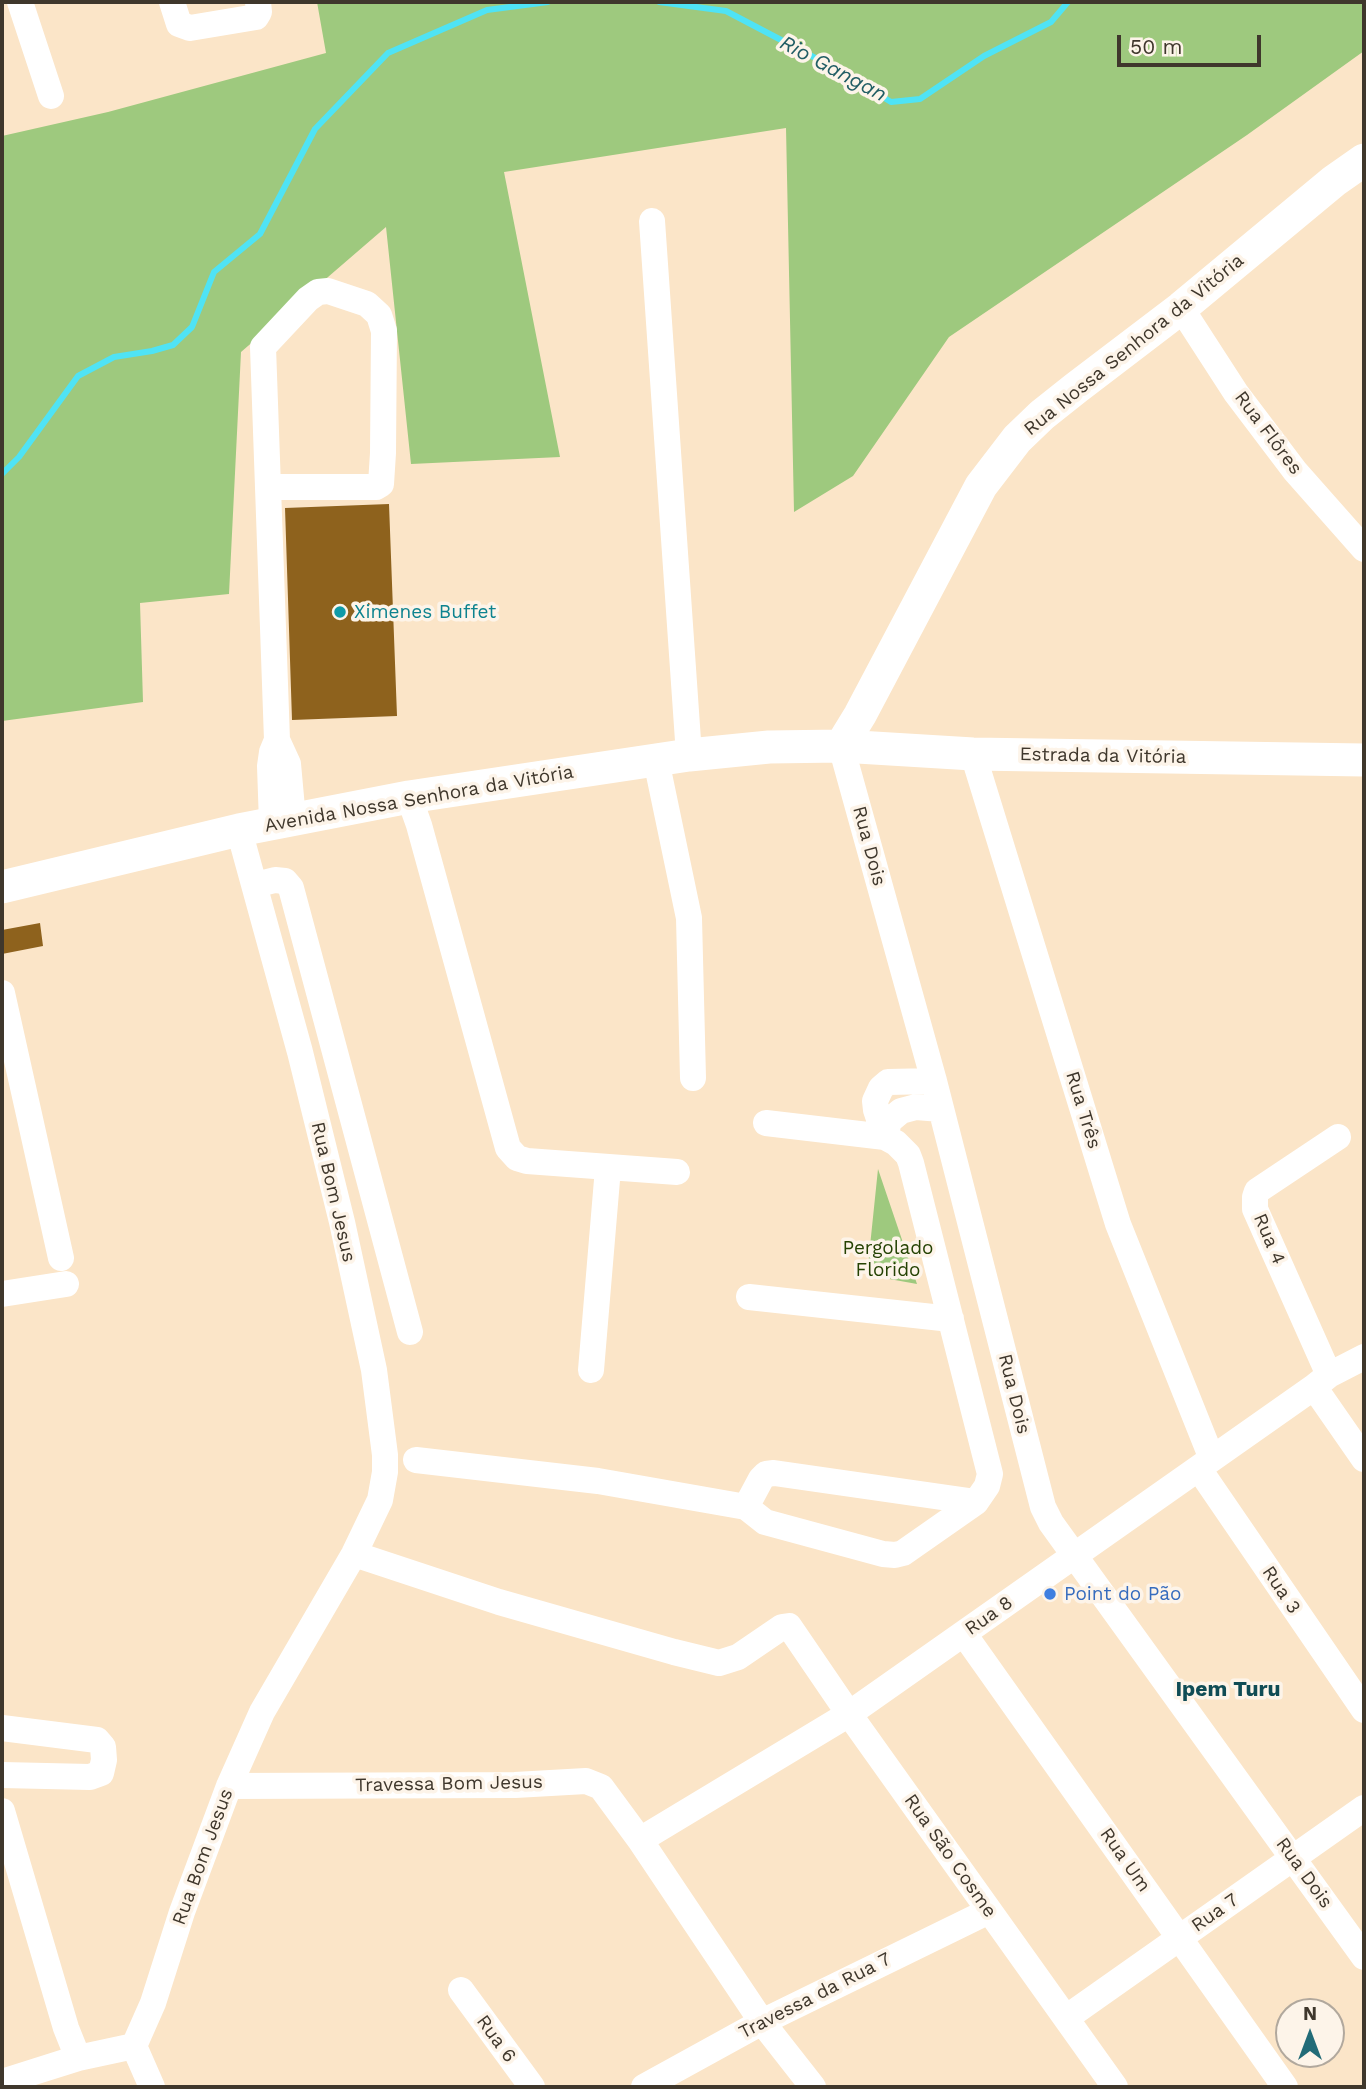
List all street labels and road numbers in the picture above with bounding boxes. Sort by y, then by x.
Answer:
street label: Rua Nossa Senhora da Vitória [1020,249,1248,441]
street label: Rua Flôres [1229,387,1307,479]
street label: Estrada da Vitória [1019,743,1187,769]
street label: Avenida Nossa Senhora da Vitória [263,761,575,837]
street label: Rua Dois [847,804,891,888]
street label: Rua Três [1060,1068,1106,1152]
street label: Rua Bom Jesus [306,1120,360,1264]
street label: Rua 4 [1248,1210,1290,1268]
street label: Rua Dois [993,1352,1035,1436]
street label: Rua 3 [1257,1562,1305,1618]
street label: Rua 8 [961,1591,1017,1641]
street label: Travessa Bom Jesus [355,1771,543,1797]
street label: Rua Bom Jesus [168,1786,238,1928]
street label: Rua São Cosme [899,1790,1001,1922]
street label: Rua Um [1095,1824,1155,1896]
street label: Rua Dois [1271,1833,1337,1913]
street label: Rua 7 [1187,1889,1243,1937]
street label: Travessa da Rua 7 [735,1948,895,2044]
street label: Rua 6 [471,2011,521,2067]

